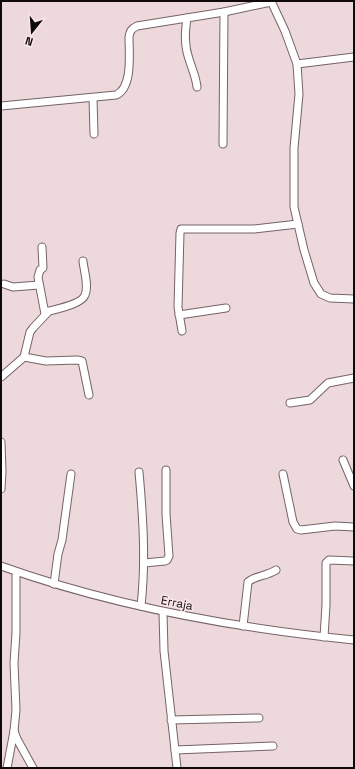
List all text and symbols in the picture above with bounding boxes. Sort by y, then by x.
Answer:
north arrow [12,12,52,52]
text: N [24,34,35,49]
street label: Erraja [160,592,195,614]

